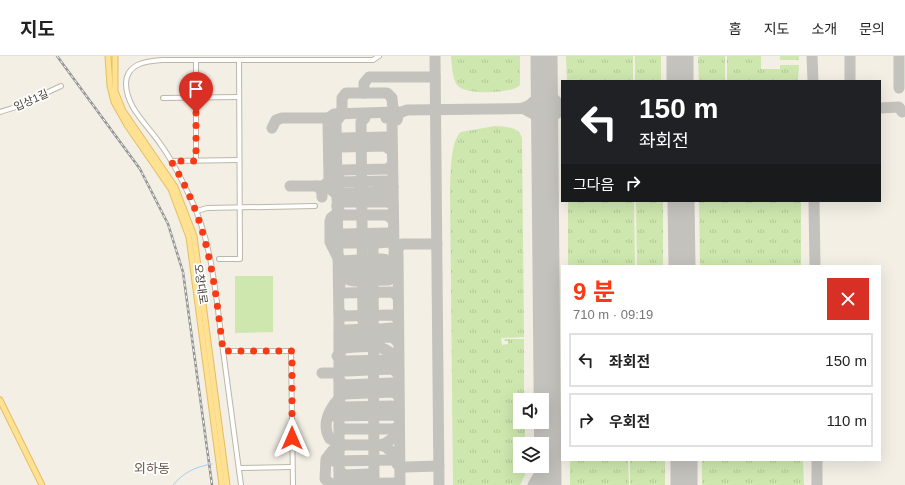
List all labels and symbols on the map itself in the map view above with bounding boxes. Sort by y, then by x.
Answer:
pin [179,72,213,113]
street label: 입상1길 [12,87,50,113]
street label: 오창대로 [192,263,210,305]
position arrow [271,417,313,459]
district label: 외하동 [134,461,170,476]

